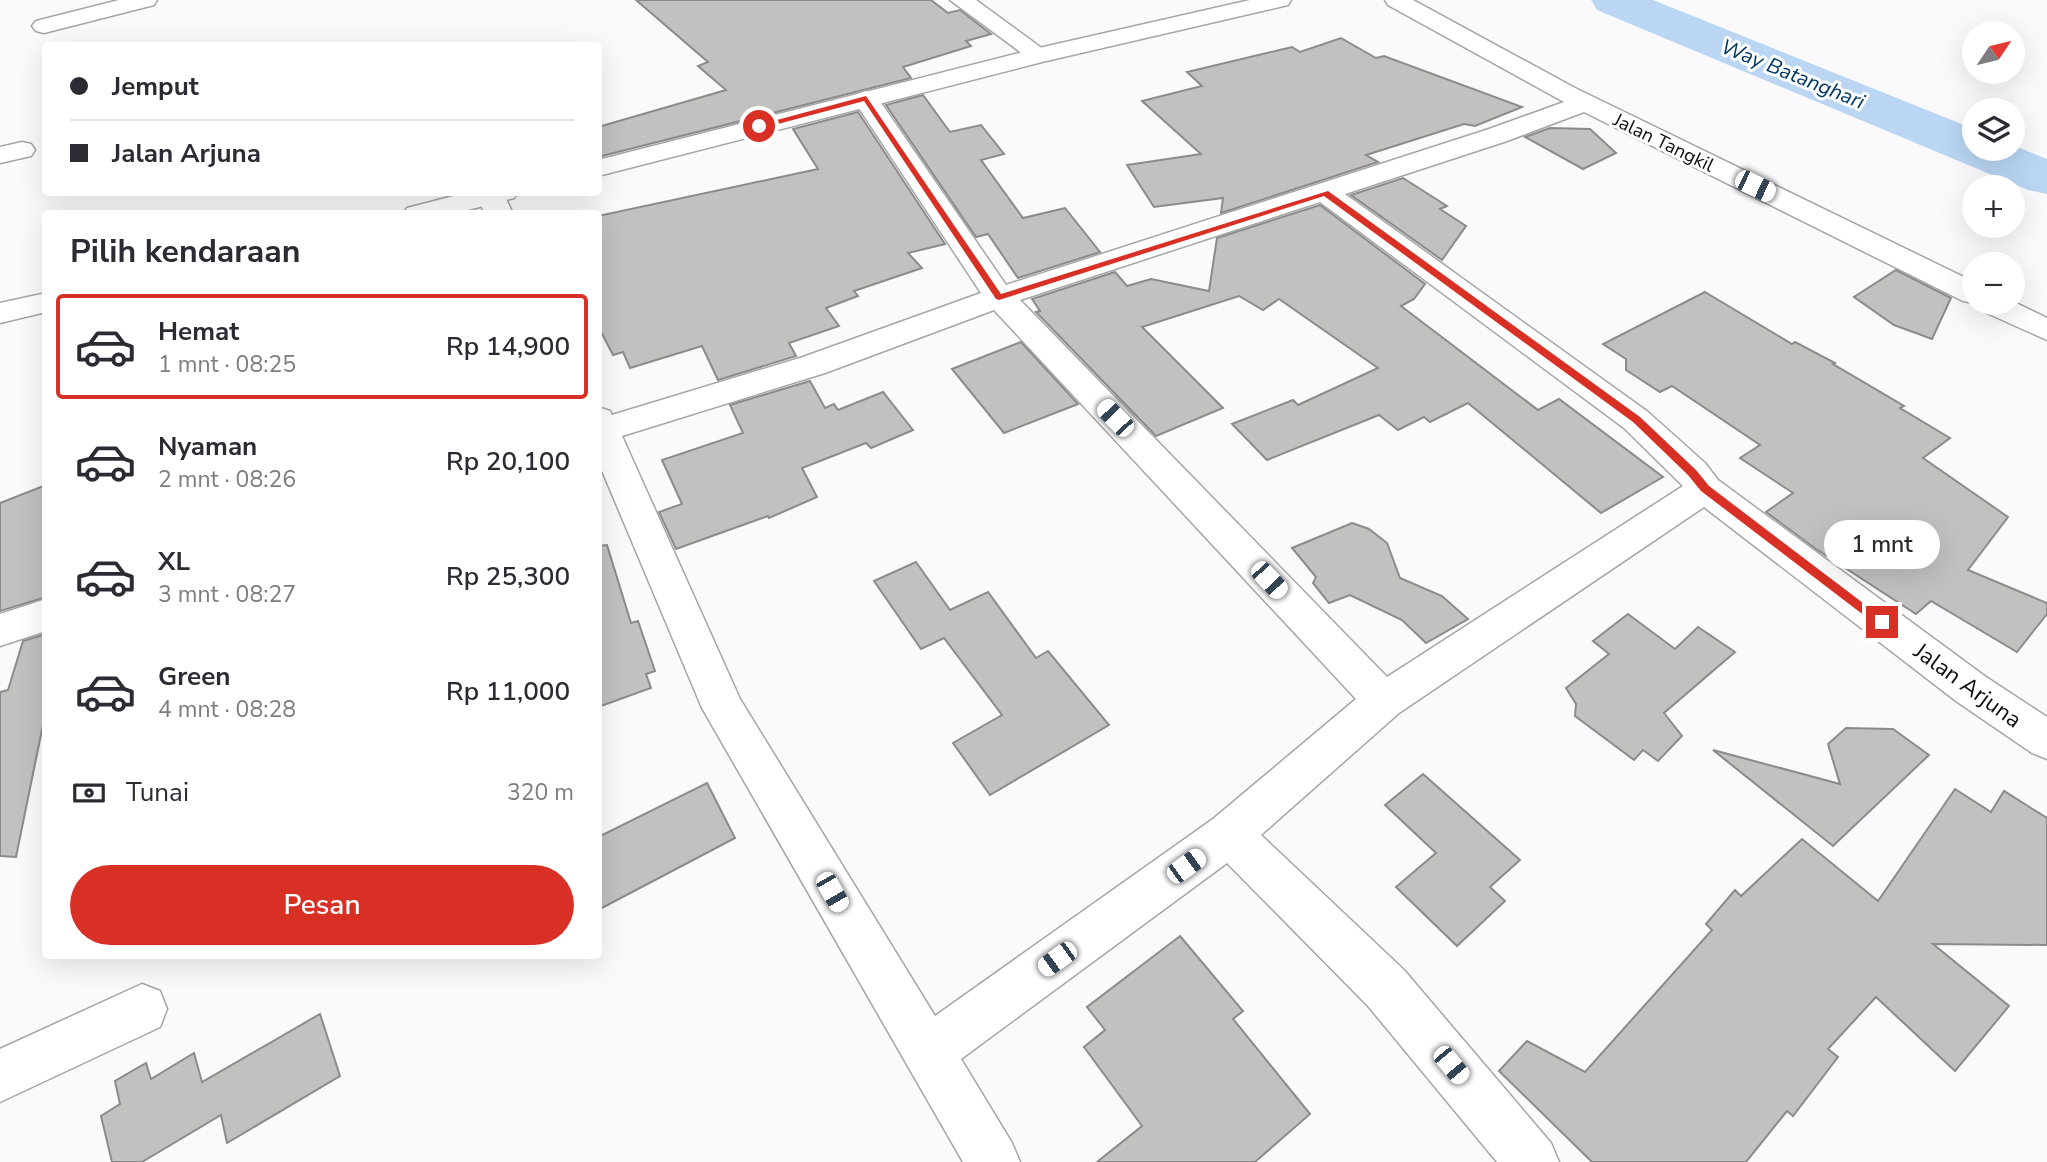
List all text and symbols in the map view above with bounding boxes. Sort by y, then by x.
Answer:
north arrow [1962,21,2025,84]
map controls [1962,21,2025,315]
water label: Way Batanghari [1717,32,1870,116]
text: Jemput [112,69,199,104]
button: layers [1962,98,2025,161]
street label: Jalan Tangkil [1608,107,1719,179]
route start [743,110,775,142]
text: Jalan Arjuna [112,136,261,171]
car [1732,167,1779,205]
button: + [1962,175,2025,238]
text: Pilih kendaraan [70,230,300,273]
button: − [1962,252,2025,315]
text: Hemat [158,314,239,349]
icon: car [74,315,137,378]
text: Rp 14,900 [446,329,570,364]
text: 1 mnt · 08:25 [158,349,296,380]
car [1093,396,1138,440]
text: Nyaman [158,429,257,464]
icon: car [74,430,137,493]
text: Rp 20,100 [446,444,570,479]
text: 2 mnt · 08:26 [158,464,296,495]
callout: 1 mnt [1824,520,1940,570]
text: 1 mnt [1851,529,1913,560]
text: XL [158,544,190,579]
icon: car [74,545,137,608]
car [1247,557,1292,603]
text: Rp 25,300 [446,559,570,594]
text: 3 mnt · 08:27 [158,579,296,610]
route end [1866,606,1898,638]
street label: Jalan Arjuna [1907,635,2028,735]
text: Green [158,659,231,694]
icon: car [74,660,137,723]
text: Rp 11,000 [446,674,570,709]
text: 4 mnt · 08:28 [158,694,296,725]
icon: cash [70,774,108,812]
text: Tunai [126,775,189,810]
text: 320 m [507,777,574,808]
car [1163,845,1210,887]
button: Pesan [70,865,574,945]
car [813,869,852,915]
car [1034,938,1081,980]
car [1430,1042,1473,1088]

